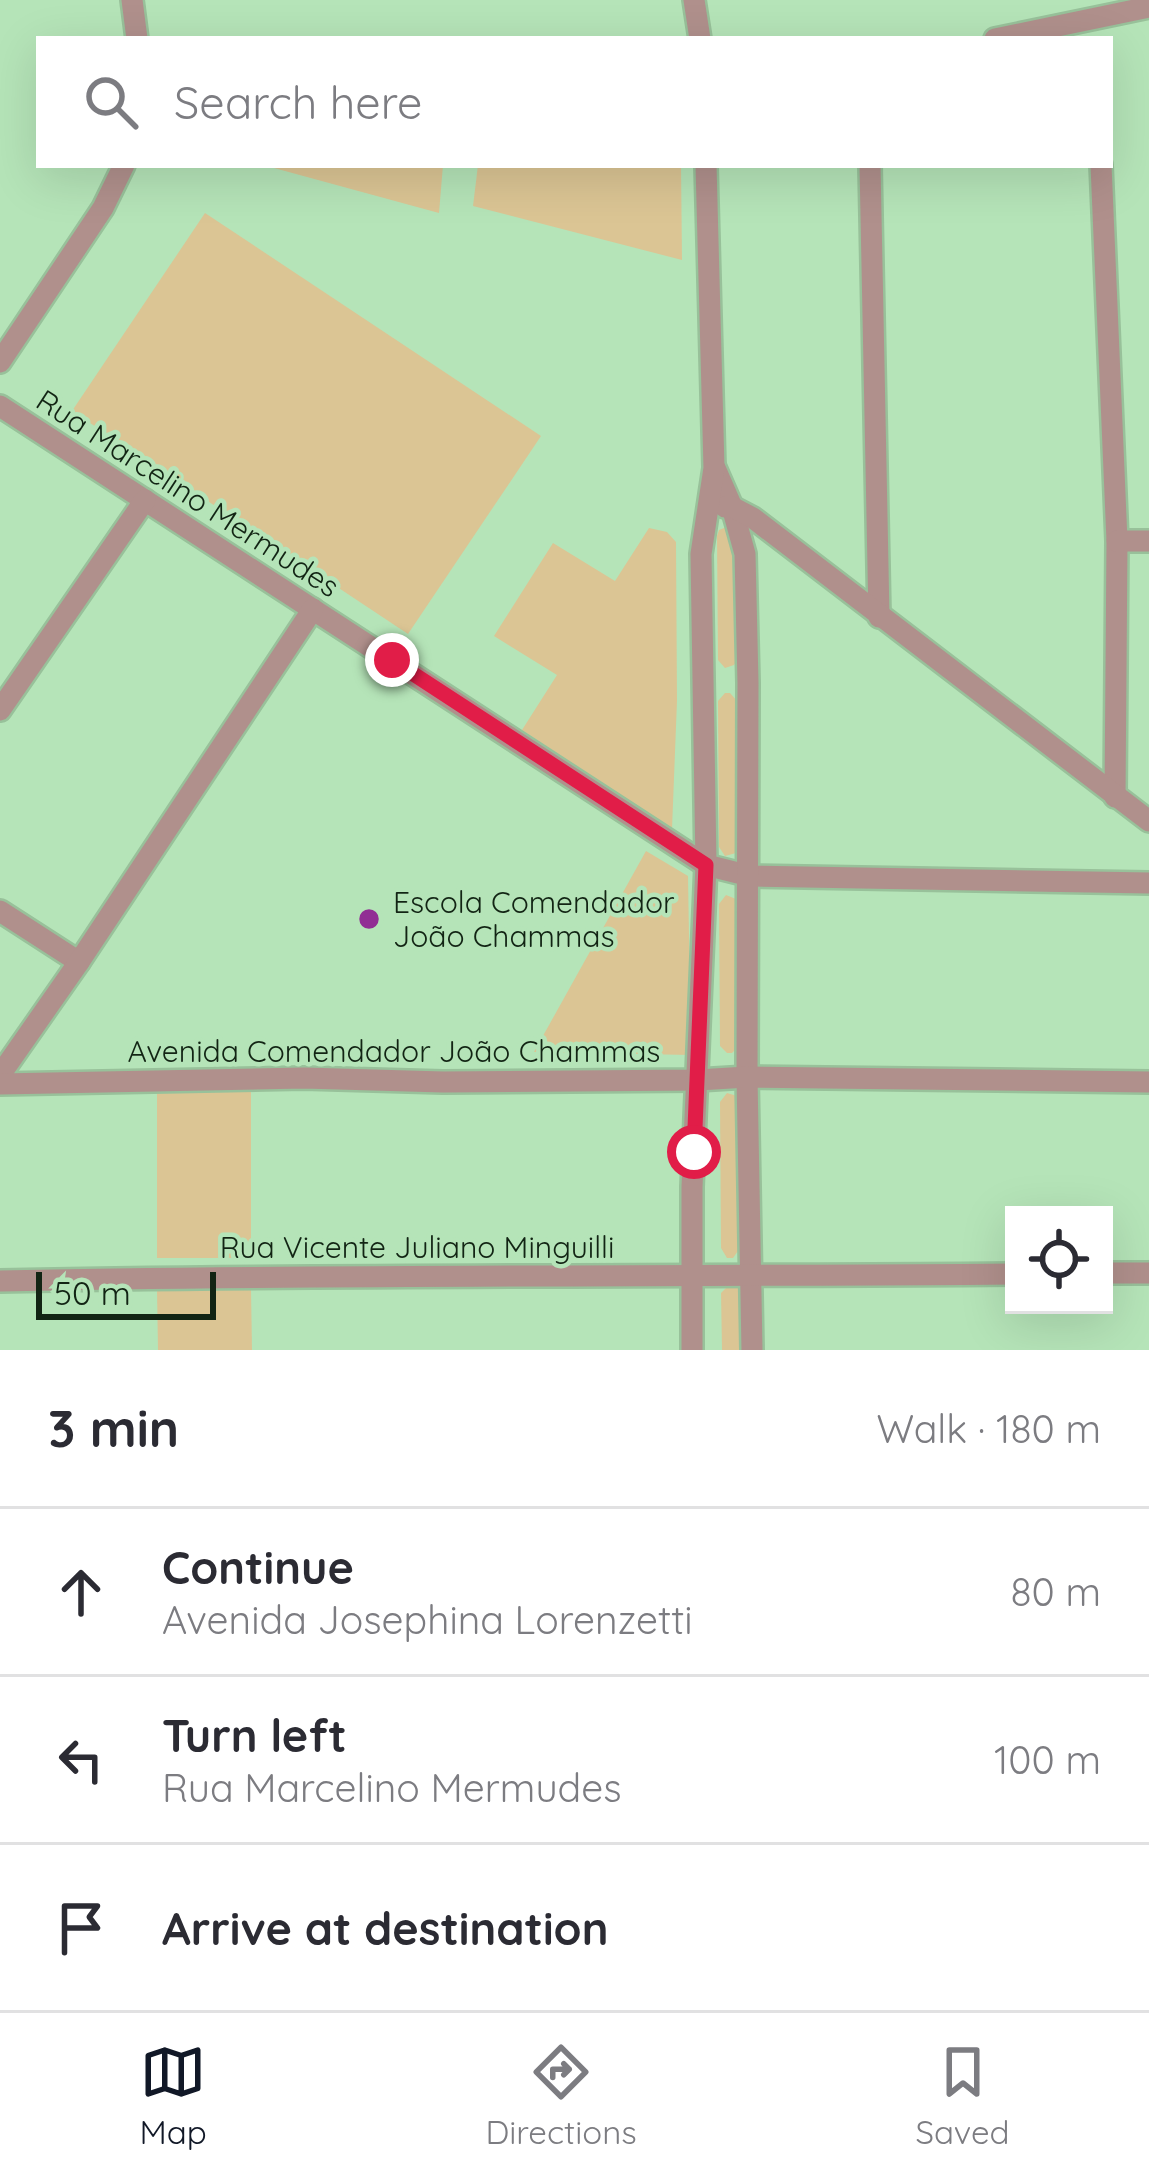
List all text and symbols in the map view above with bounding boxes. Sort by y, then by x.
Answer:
search box [36,36,1113,168]
icon: search [78,69,144,135]
text: Search here [174,74,422,130]
street label: Rua Marcelino Mermudes [29,381,347,605]
route end [365,633,419,687]
place label: Escola Comendador João Chammas [393,883,675,955]
marker: Escola Comendador João Chammas [356,906,382,932]
street label: Avenida Comendador João Chammas [128,1032,660,1070]
route start [667,1125,721,1179]
map controls [1005,1206,1113,1314]
button: locate [1005,1206,1113,1314]
street label: Rua Vicente Juliano Minguilli [220,1228,614,1266]
scale bar [36,1266,216,1319]
text: 50 m [54,1272,131,1313]
text: 3 min [48,1396,179,1460]
text: Walk · 180 m [876,1404,1101,1453]
text: Continue [162,1539,354,1595]
icon: ahead [48,1559,114,1625]
text: 80 m [1011,1567,1101,1616]
text: Avenida Josephina Lorenzetti [162,1595,693,1644]
text: Turn left [162,1707,347,1763]
icon: left [48,1727,114,1793]
text: 100 m [994,1735,1101,1784]
text: Rua Marcelino Mermudes [162,1763,622,1812]
icon: arrive [48,1895,114,1961]
text: Arrive at destination [162,1900,608,1956]
tab: Map [139,2039,207,2152]
tab: Directions [485,2039,637,2152]
tab: Saved [916,2039,1010,2152]

